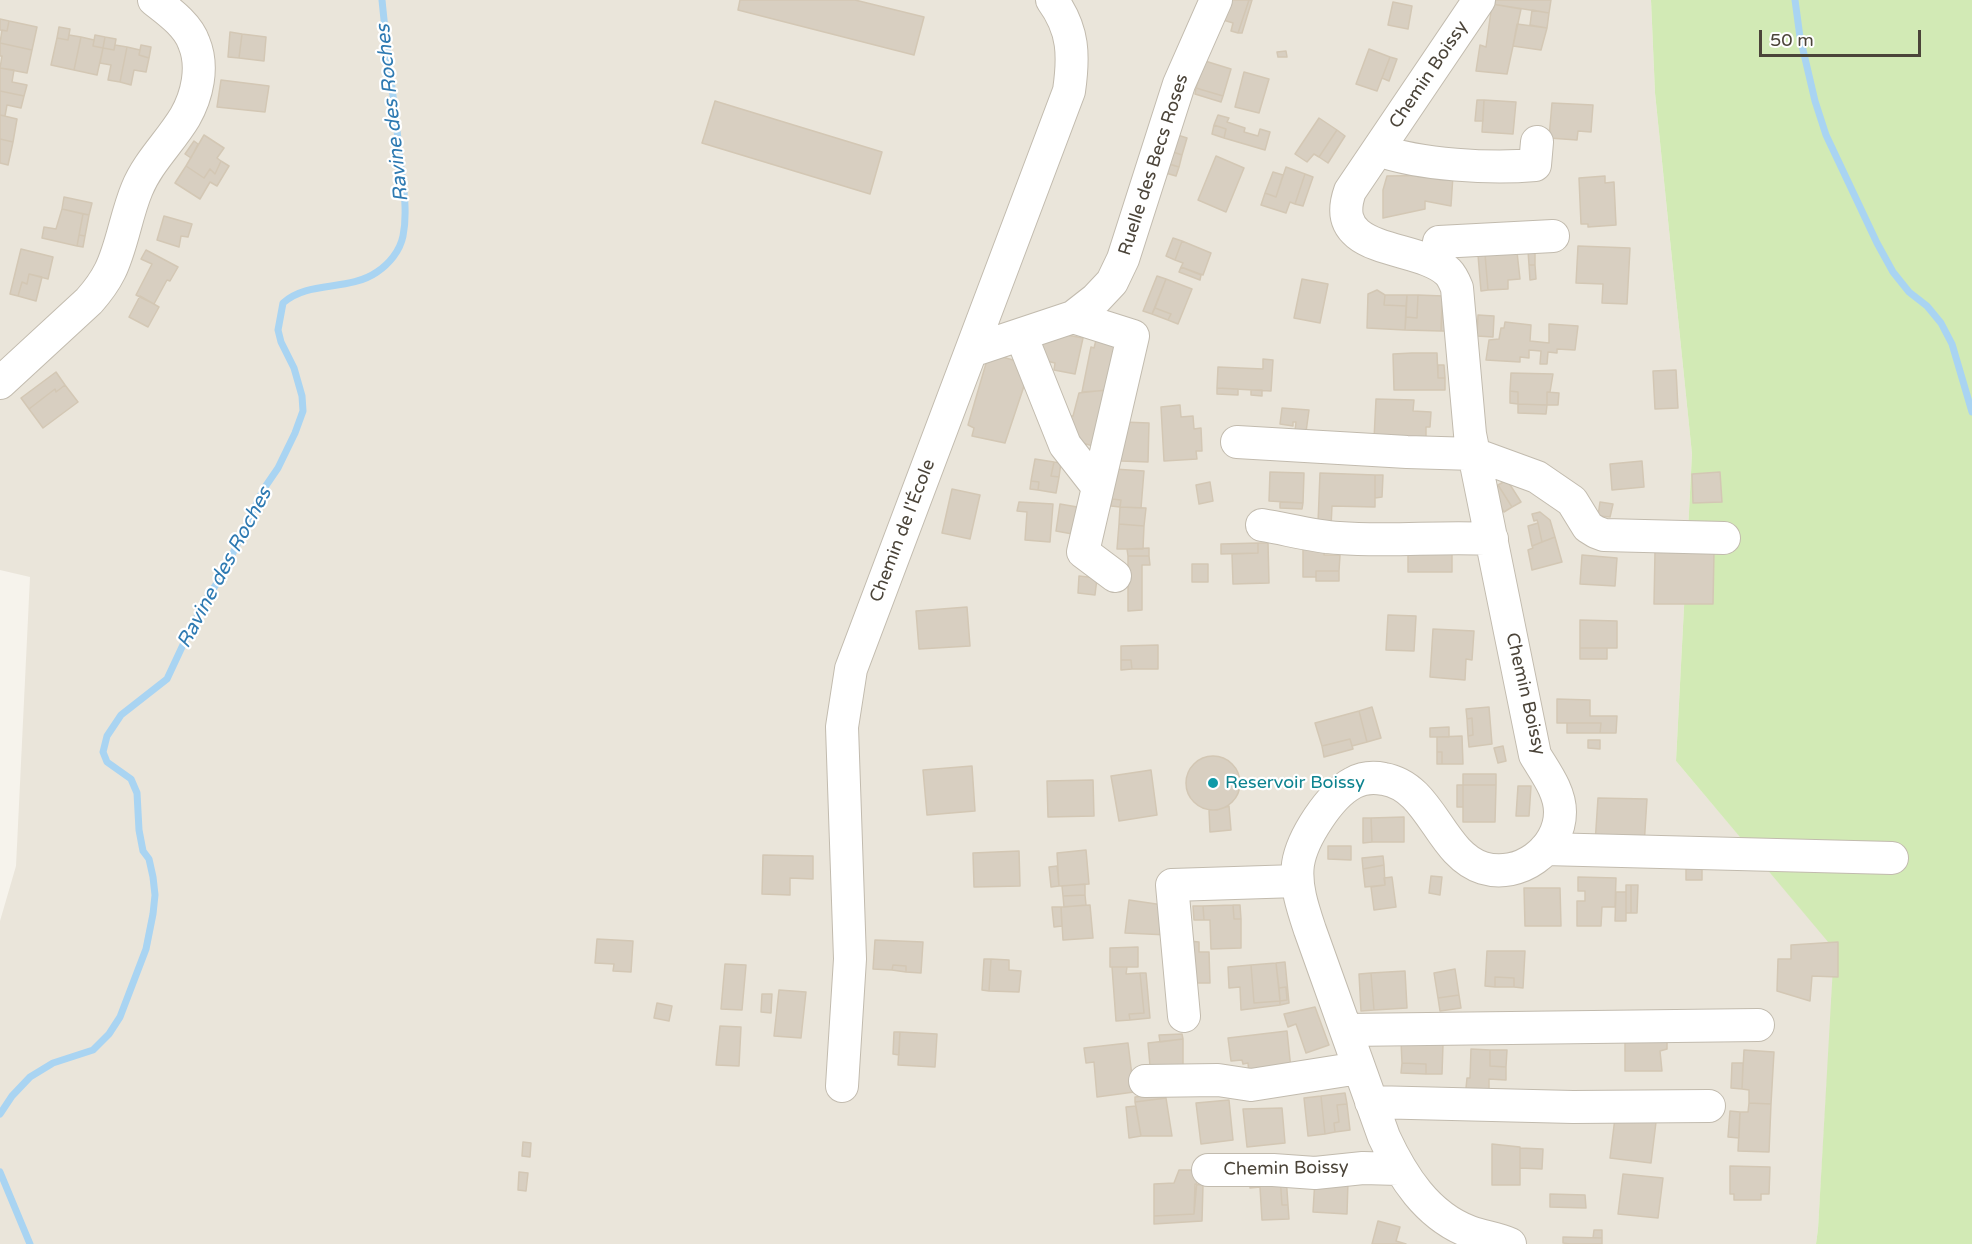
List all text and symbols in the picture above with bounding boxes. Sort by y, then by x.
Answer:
street label: Chemin Boissy [1385,17,1473,133]
scale bar [1762,18,1924,56]
water label: Ravine des Roches [372,23,414,203]
text: 50 m [1770,29,1814,51]
street label: Ruelle des Becs Roses [1114,72,1194,258]
street label: Chemin de l'École [866,456,940,606]
water label: Ravine des Roches [173,484,277,652]
street label: Chemin Boissy [1500,631,1550,757]
place label: Reservoir Boissy [1225,772,1365,794]
marker: Reservoir Boissy [1206,776,1220,790]
street label: Chemin Boissy [1223,1157,1349,1181]

